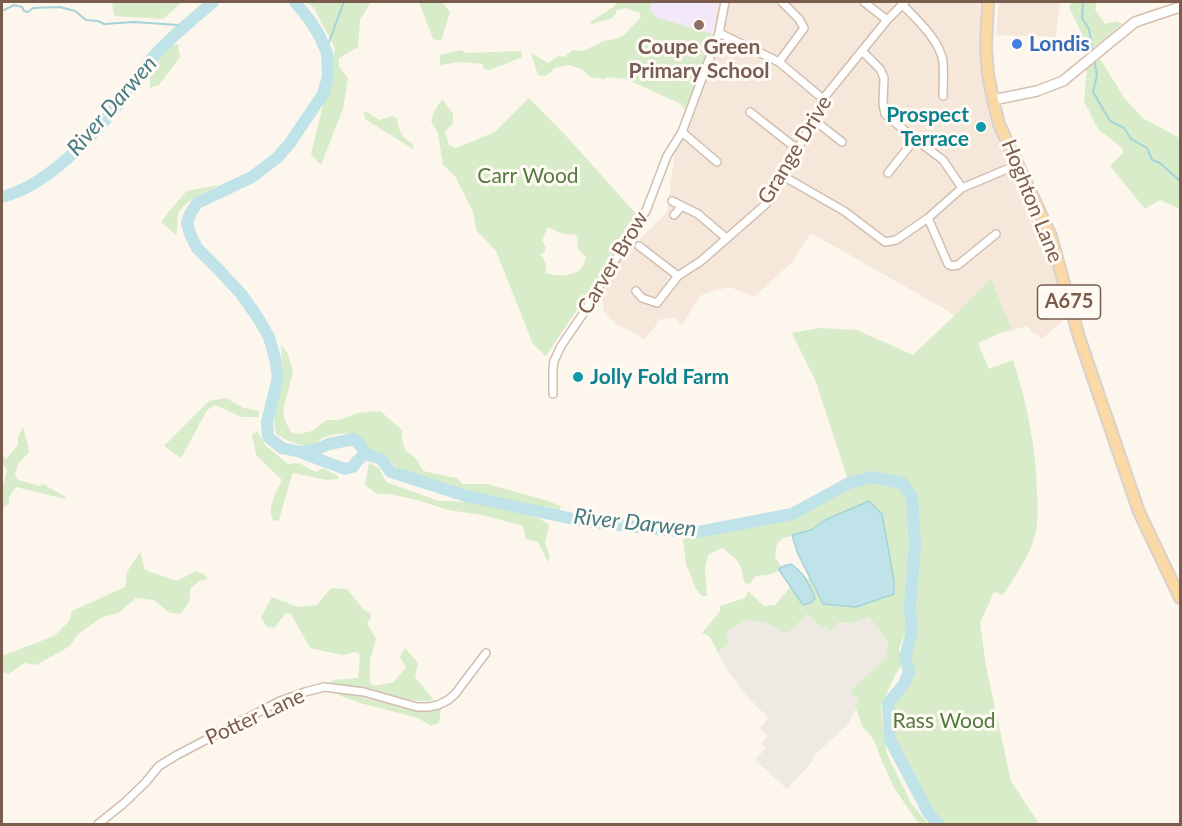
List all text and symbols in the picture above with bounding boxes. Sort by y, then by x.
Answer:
marker: Coupe Green Primary School [692,18,706,32]
place label: Londis [1029,31,1090,57]
place label: Coupe Green Primary School [628,34,770,84]
marker: Londis [1010,37,1024,51]
water label: River Darwen [62,51,162,161]
street label: Grange Drive [753,91,837,209]
place label: Prospect Terrace [886,102,969,152]
marker: Prospect Terrace [974,120,988,134]
street label: Hoghton Lane [996,136,1068,266]
park label: Carr Wood [477,163,579,189]
street label: Carver Brow [572,207,654,319]
road number: A675 [1038,285,1100,319]
place label: Jolly Fold Farm [590,364,729,390]
marker: Jolly Fold Farm [571,370,585,384]
water label: River Darwen [572,503,698,543]
street label: Potter Lane [202,683,308,751]
park label: Rass Wood [892,708,996,734]

